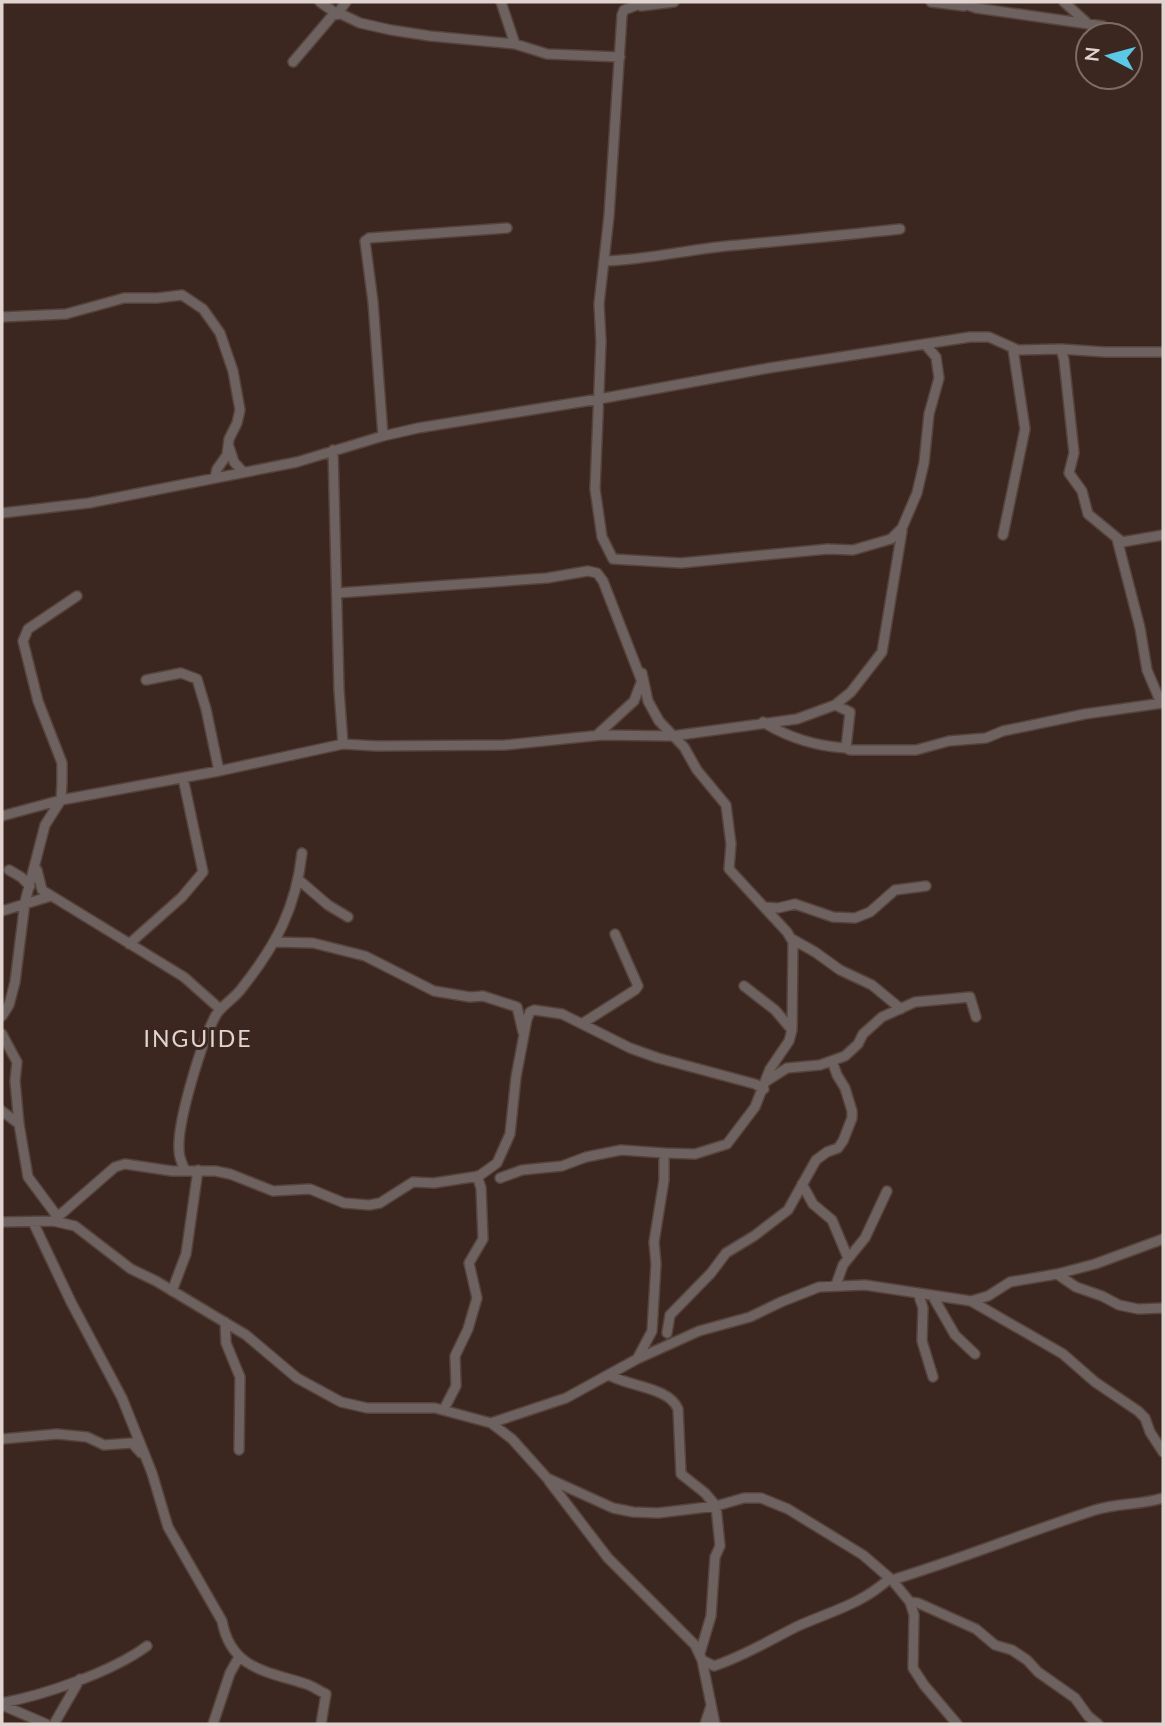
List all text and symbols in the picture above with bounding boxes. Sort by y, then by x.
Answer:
north arrow [1074,21,1144,91]
text: N [1079,46,1104,63]
district label: INGUIDE [144,1024,252,1052]

